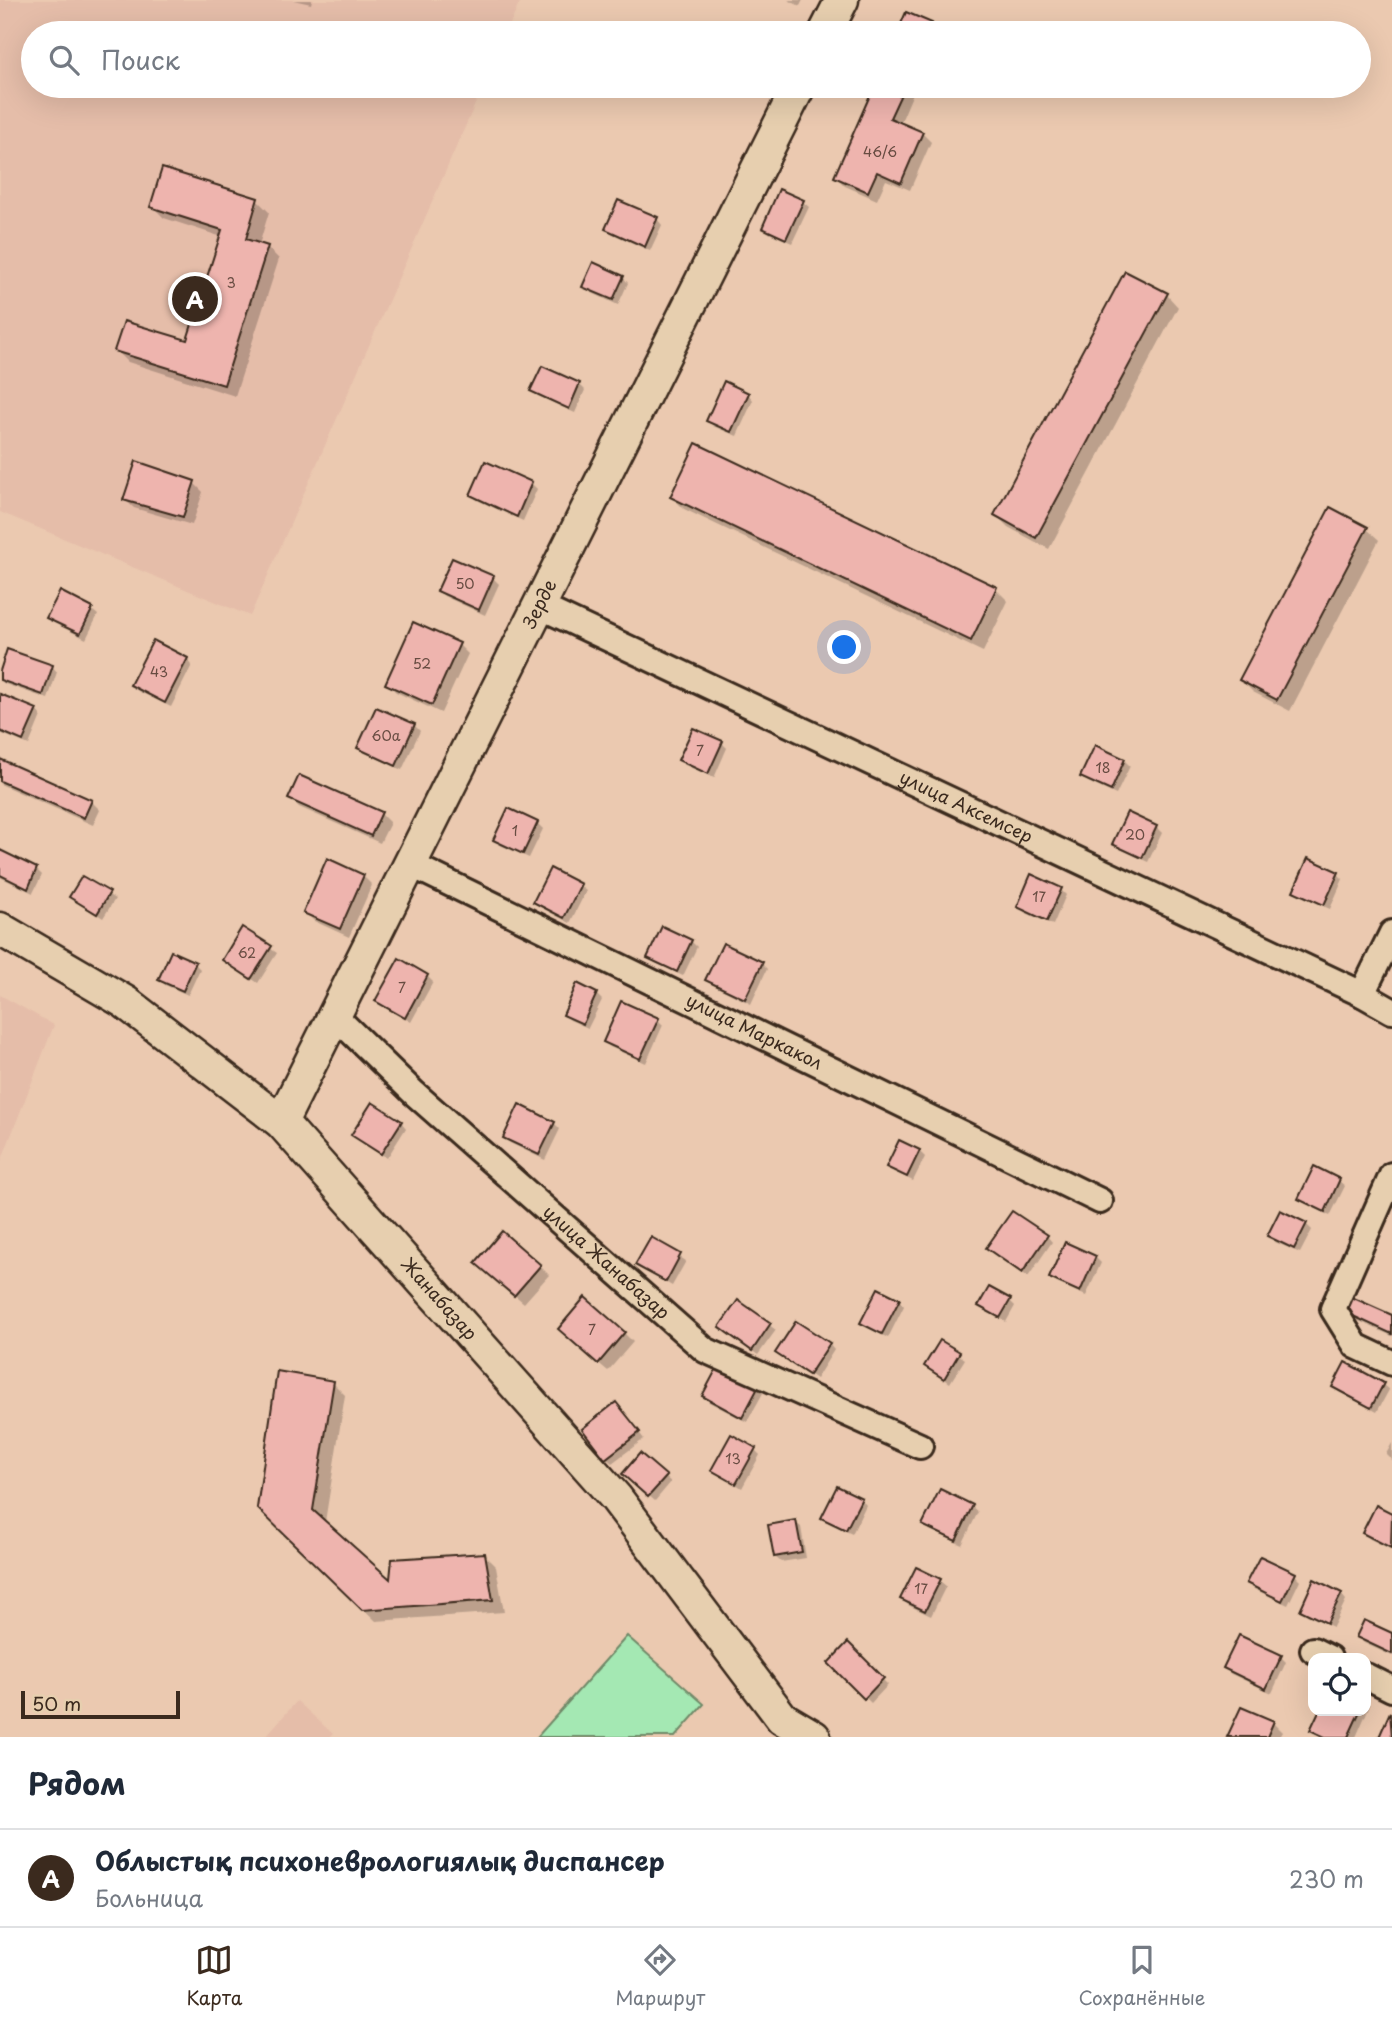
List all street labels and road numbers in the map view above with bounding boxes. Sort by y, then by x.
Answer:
street label: Зерде [515,574,562,634]
street label: улица Аксемсер [895,763,1038,849]
street label: улица Маркакол [682,986,828,1076]
street label: улица Жанабазар [538,1198,677,1325]
street label: Жанабазар [395,1250,484,1346]

